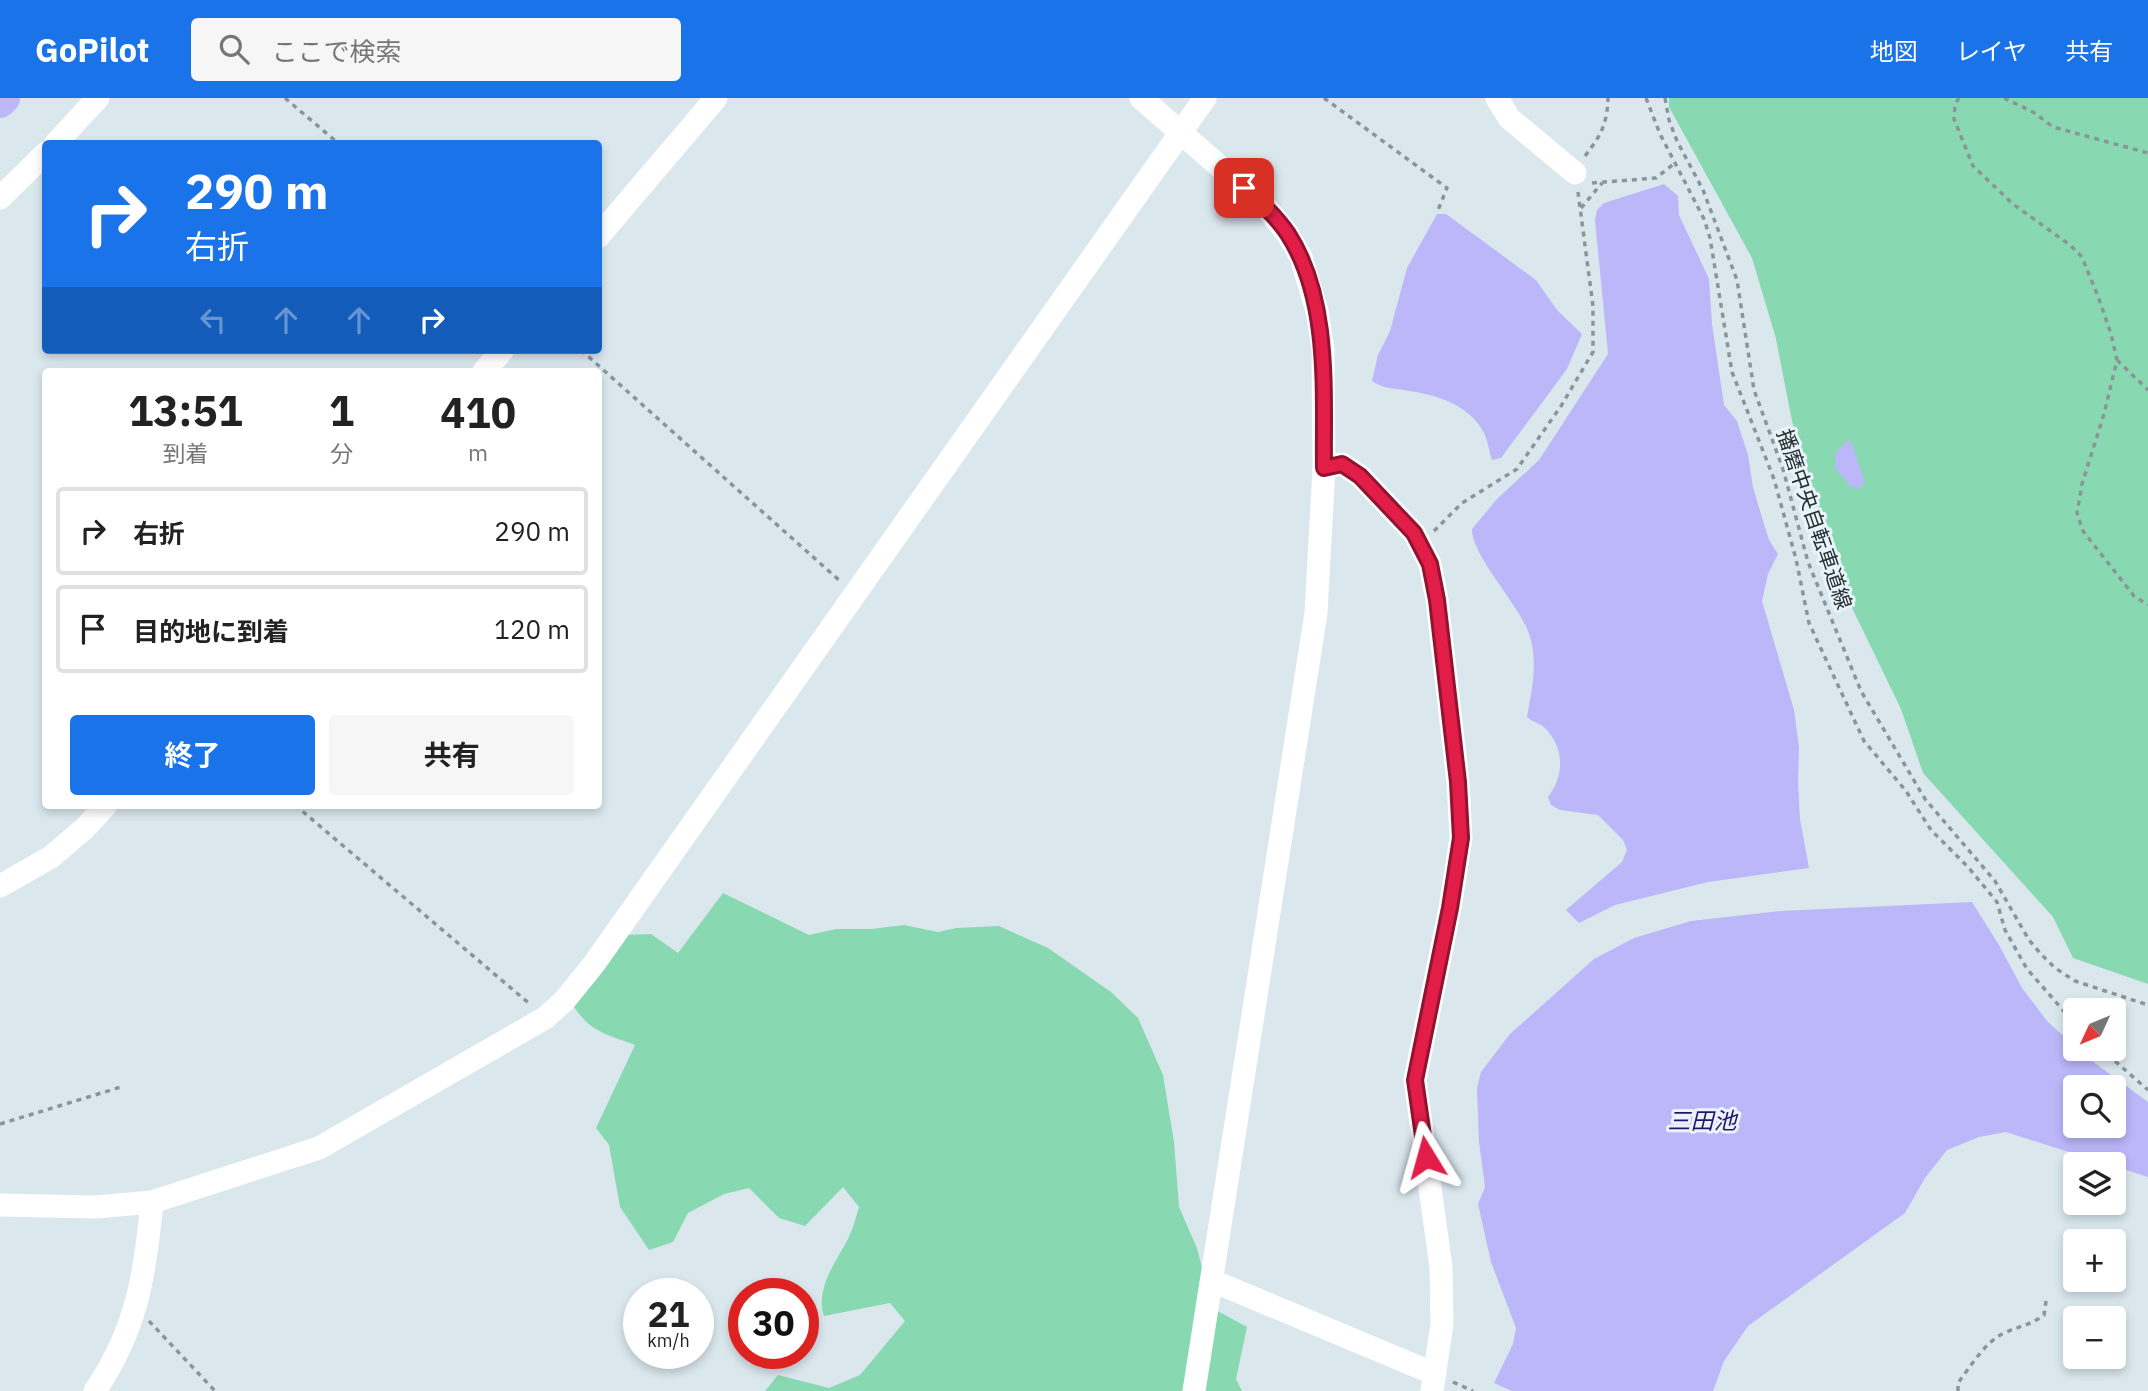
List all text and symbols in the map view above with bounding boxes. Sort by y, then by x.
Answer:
search box [191,18,681,81]
text: GoPilot [35,28,149,71]
icon: search [215,30,253,68]
text: ここで検索 [271,34,402,68]
text: 地図 [1870,35,1918,67]
text: レイヤ [1956,35,2027,67]
text: 共有 [2065,35,2113,67]
pin [1214,158,1274,218]
text: 290 m [185,159,329,222]
icon: right [70,168,161,259]
icon: arrive [1225,169,1263,207]
text: 右折 [185,225,249,267]
icon: left [194,301,232,339]
icon: ahead [267,301,305,339]
icon: ahead [340,301,378,339]
icon: right [413,301,451,339]
text: 13:51 [128,383,243,438]
text: 1 [329,383,354,438]
text: 410 [440,385,516,440]
street label: 播磨中央自転車道線 [1771,425,1859,613]
text: m [468,437,488,467]
text: 到着 [162,438,208,468]
text: 分 [330,438,353,468]
icon: right [74,512,112,550]
text: 290 m [494,514,570,548]
text: 右折 [133,516,185,550]
icon: arrive [74,610,112,648]
text: 120 m [494,612,570,646]
text: 目的地に到着 [133,614,289,648]
button: 終了 [70,715,315,795]
button: 共有 [329,715,574,795]
north arrow [2063,998,2126,1060]
map controls [2063,998,2126,1369]
button: search [2063,1075,2126,1138]
water label: 三田池 [1668,1105,1739,1135]
position arrow [1389,1120,1463,1194]
button: layers [2063,1152,2126,1215]
button: + [2063,1229,2126,1292]
speed limit sign: 30 [728,1278,819,1369]
text: 21 [647,1291,690,1337]
button: − [2063,1306,2126,1369]
text: km/h [647,1329,690,1352]

